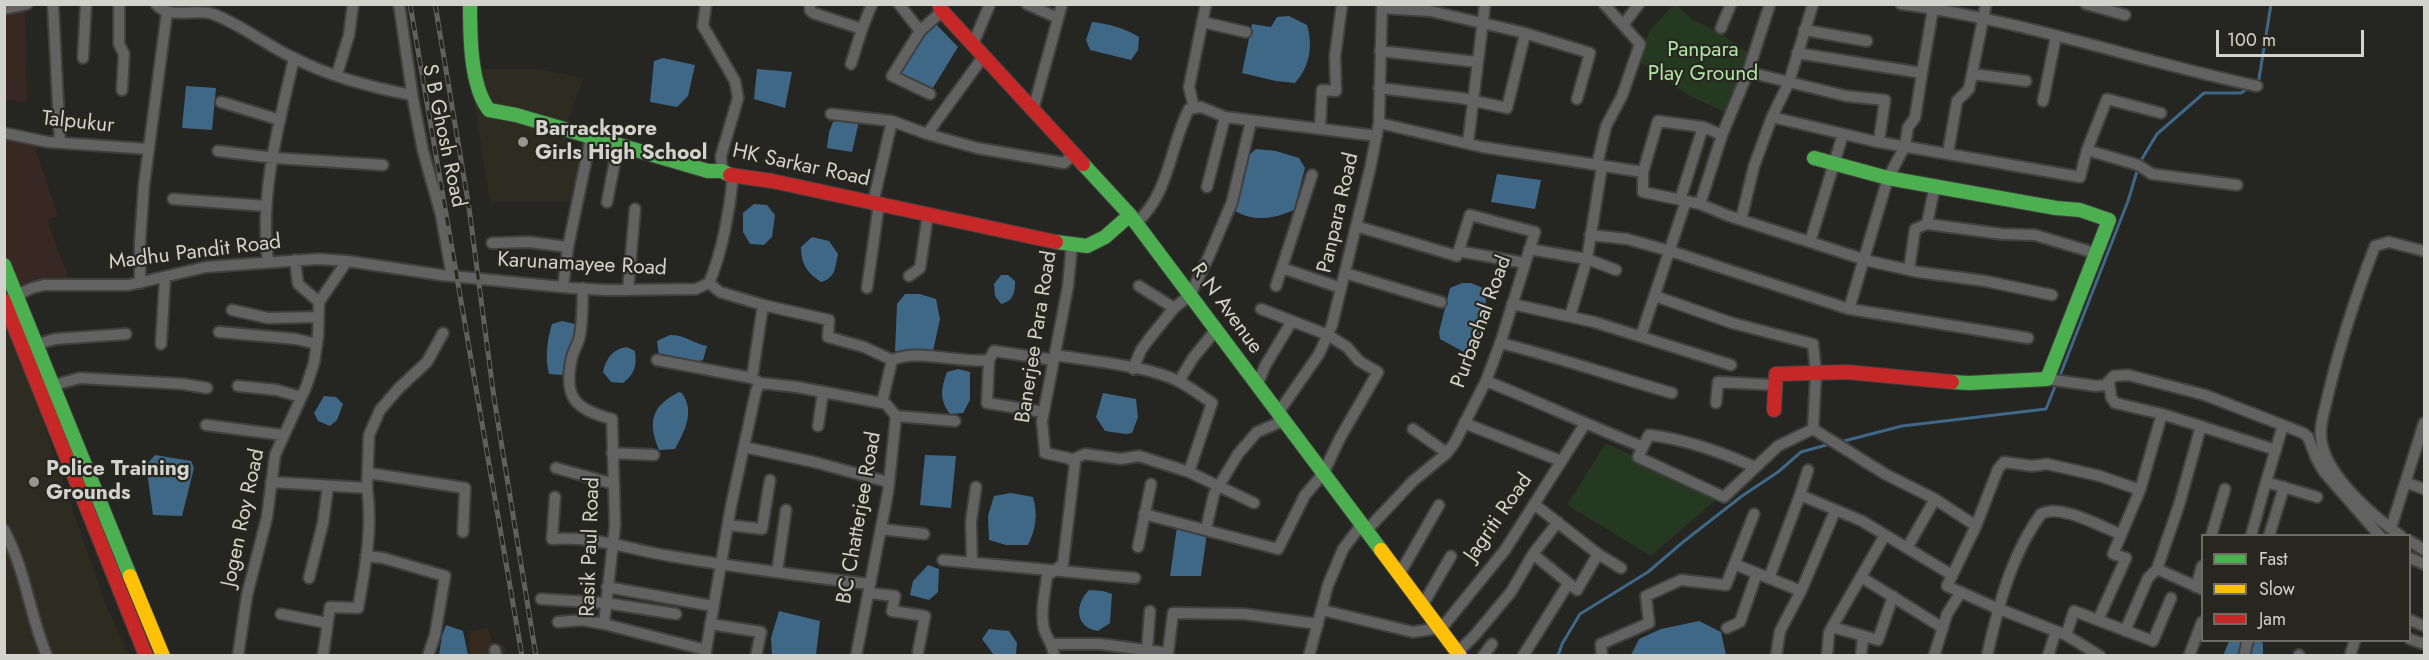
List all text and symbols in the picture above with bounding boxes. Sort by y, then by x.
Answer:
scale bar [2219,18,2368,56]
text: 100 m [2227,27,2276,53]
park label: Panpara Play Ground [1648,38,1758,88]
street label: S B Ghosh Road [416,62,470,210]
street label: Talpukur [40,107,116,139]
place label: Barrackpore Girls High School [535,117,707,167]
marker: Barrackpore Girls High School [516,135,530,149]
street label: HK Sarkar Road [730,139,872,193]
street label: Panpara Road [1313,150,1365,276]
street label: Madhu Pandit Road [107,230,283,276]
street label: Karunamayee Road [497,248,667,282]
street label: Banerjee Para Road [1011,249,1063,425]
street label: Purbachal Road [1446,252,1518,392]
street label: R N Avenue [1185,259,1267,359]
street label: BC Chatterjee Road [832,430,888,606]
street label: Jogen Roy Road [217,447,271,589]
place label: Police Training Grounds [46,457,190,507]
street label: Jagriti Road [1459,469,1539,567]
marker: Police Training Grounds [27,475,41,489]
street label: Rasik Paul Road [576,477,606,617]
legend [2201,534,2411,642]
text: Fast [2259,546,2288,572]
text: Slow [2259,576,2295,602]
text: Jam [2259,606,2286,632]

